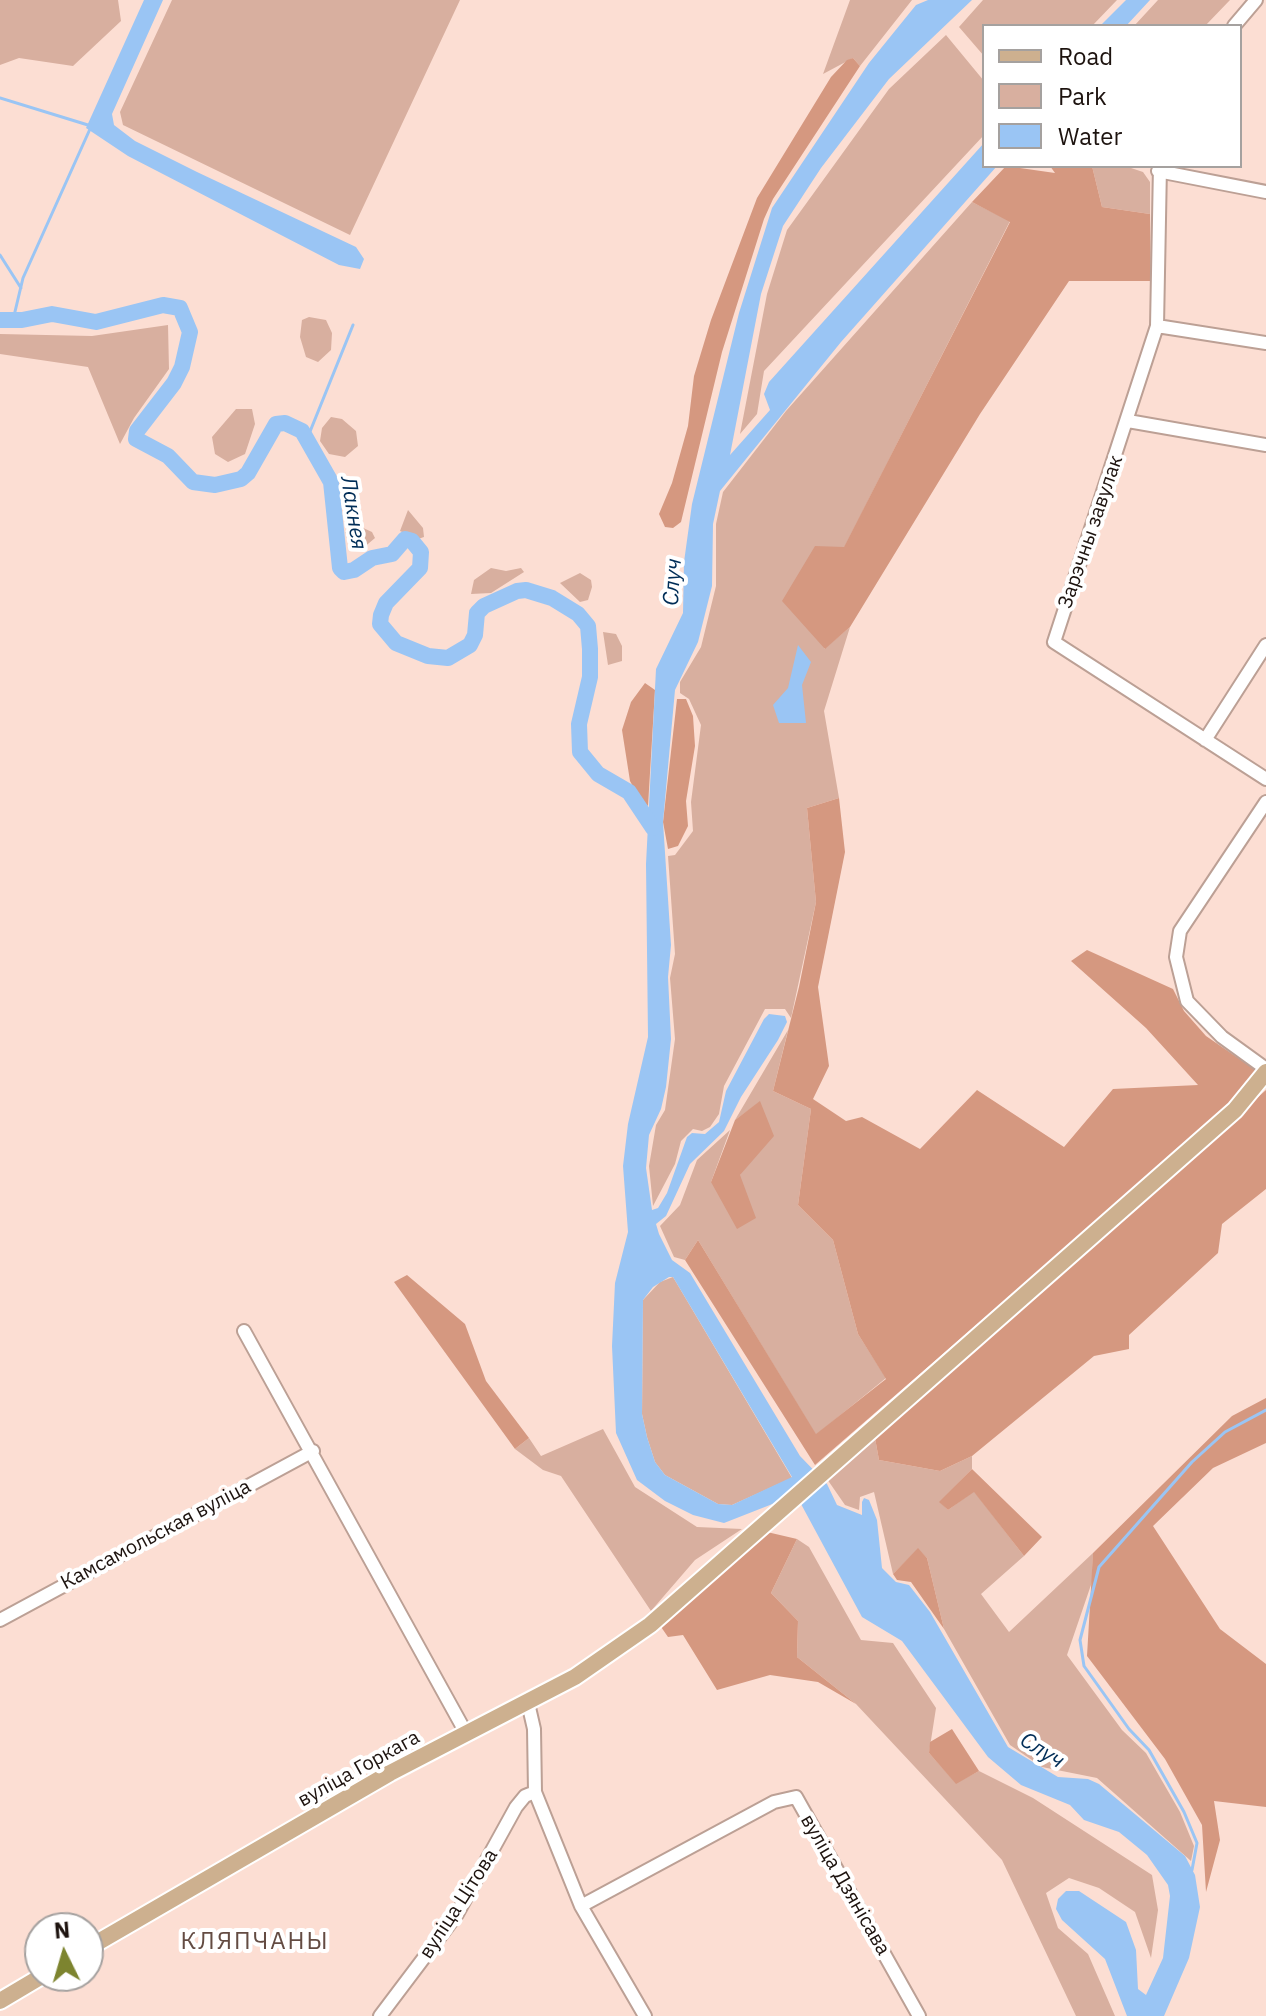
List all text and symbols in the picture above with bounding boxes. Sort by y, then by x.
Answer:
legend [982,24,1242,168]
text: Road [1058,40,1113,72]
text: Park [1058,80,1107,112]
text: Water [1058,120,1122,152]
street label: Зарэчны завулак [1054,452,1128,612]
water label: Лакнея [334,474,372,552]
water label: Случ [658,558,688,606]
street label: Камсамольская вуліца [57,1475,255,1595]
street label: вуліца Горкага [294,1726,424,1812]
water label: Случ [1015,1727,1069,1775]
street label: вуліца Дзянісава [795,1810,895,1960]
street label: вуліца Цітова [415,1845,503,1963]
north arrow [24,1912,104,1992]
text: N [53,1914,71,1945]
district label: КЛЯПЧАНЫ [180,1928,330,1956]

